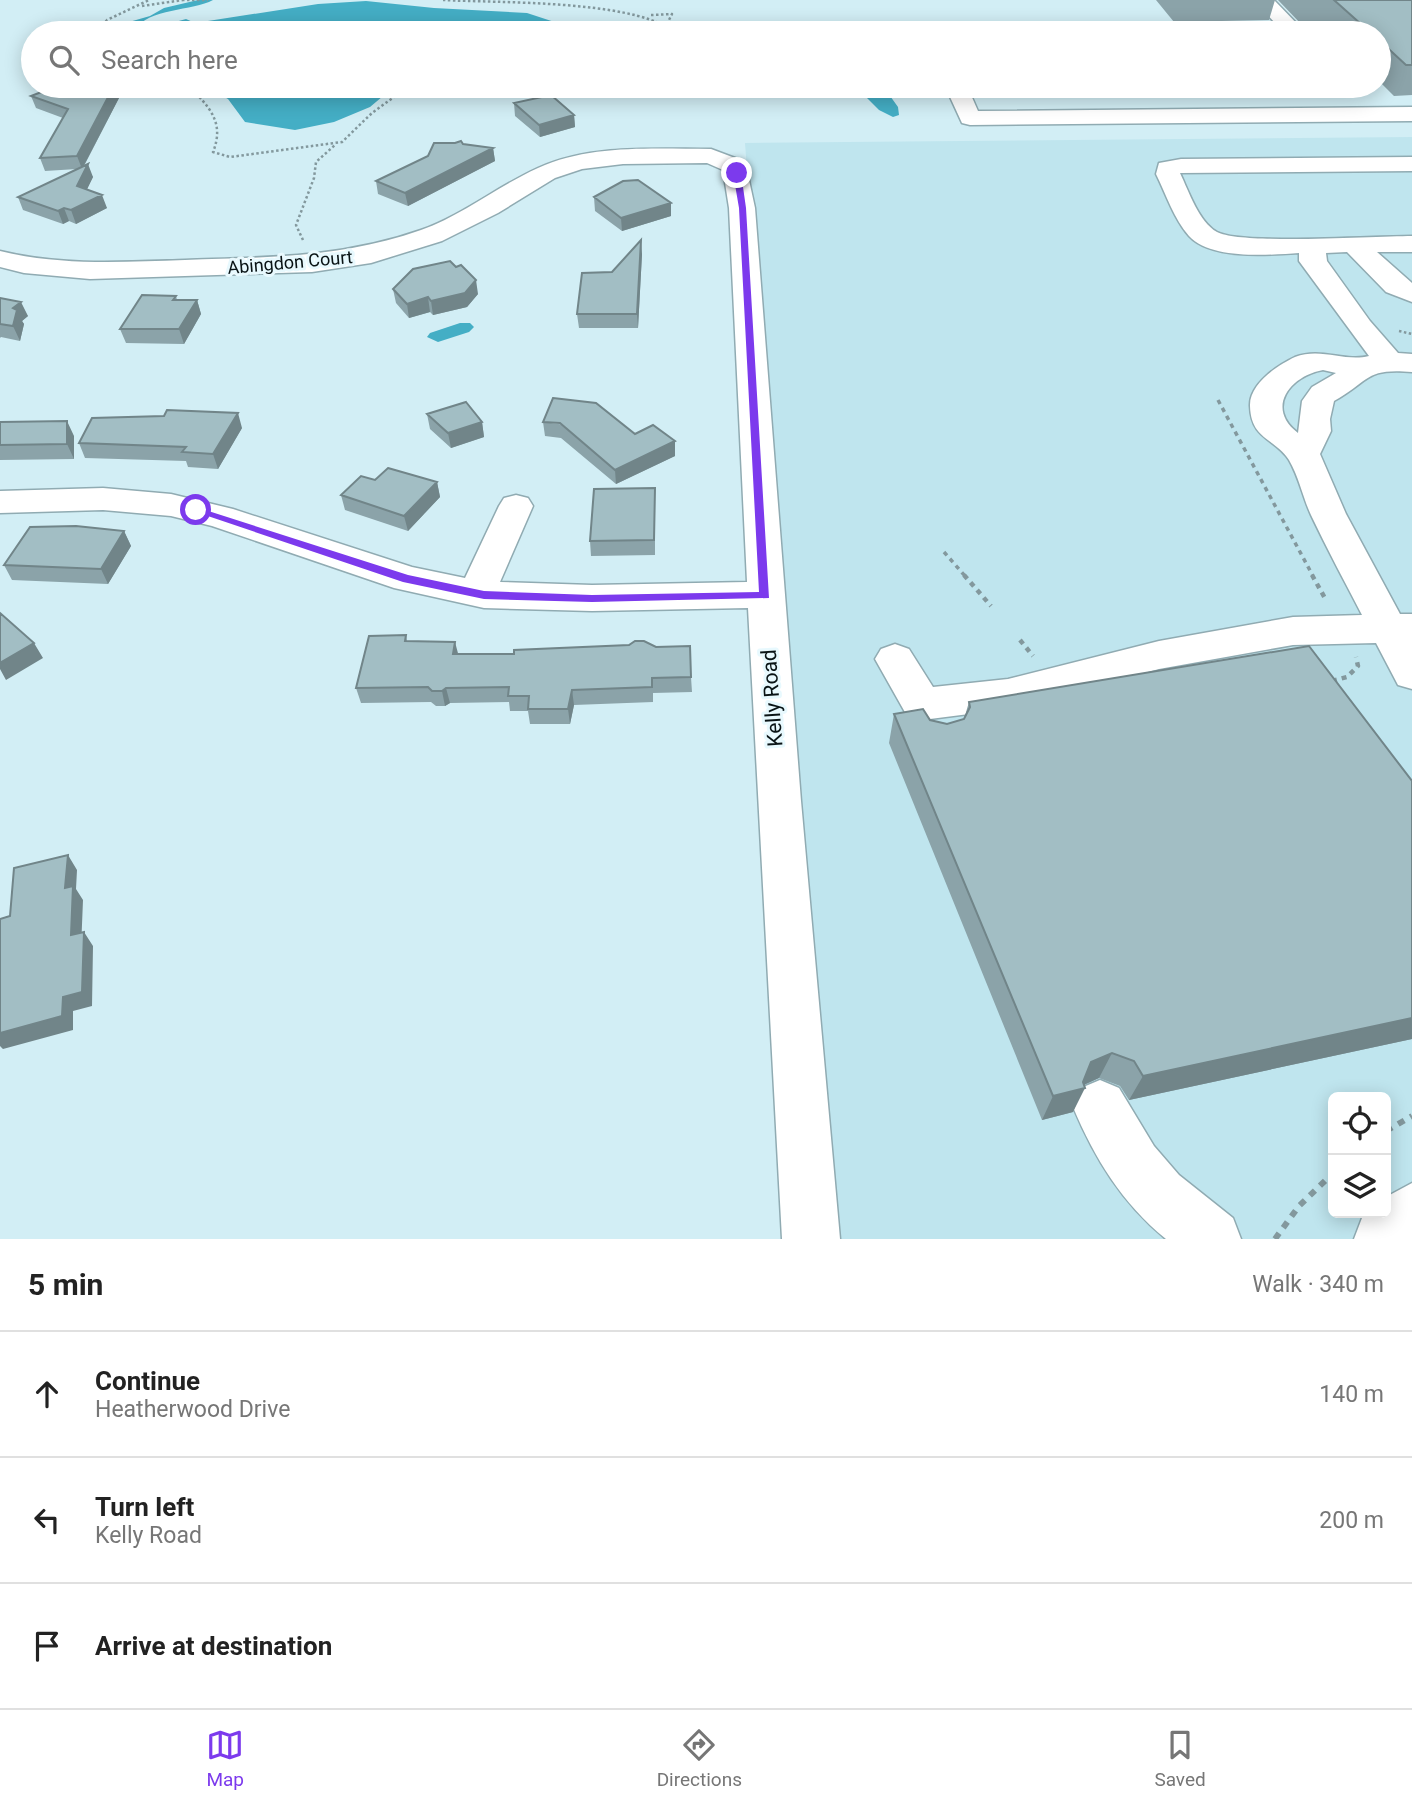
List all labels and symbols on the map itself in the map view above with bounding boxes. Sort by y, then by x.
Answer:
route end [721,157,752,188]
street label: Abingdon Court [227,246,353,278]
route start [180,494,211,525]
street label: Kelly Road [757,648,787,748]

